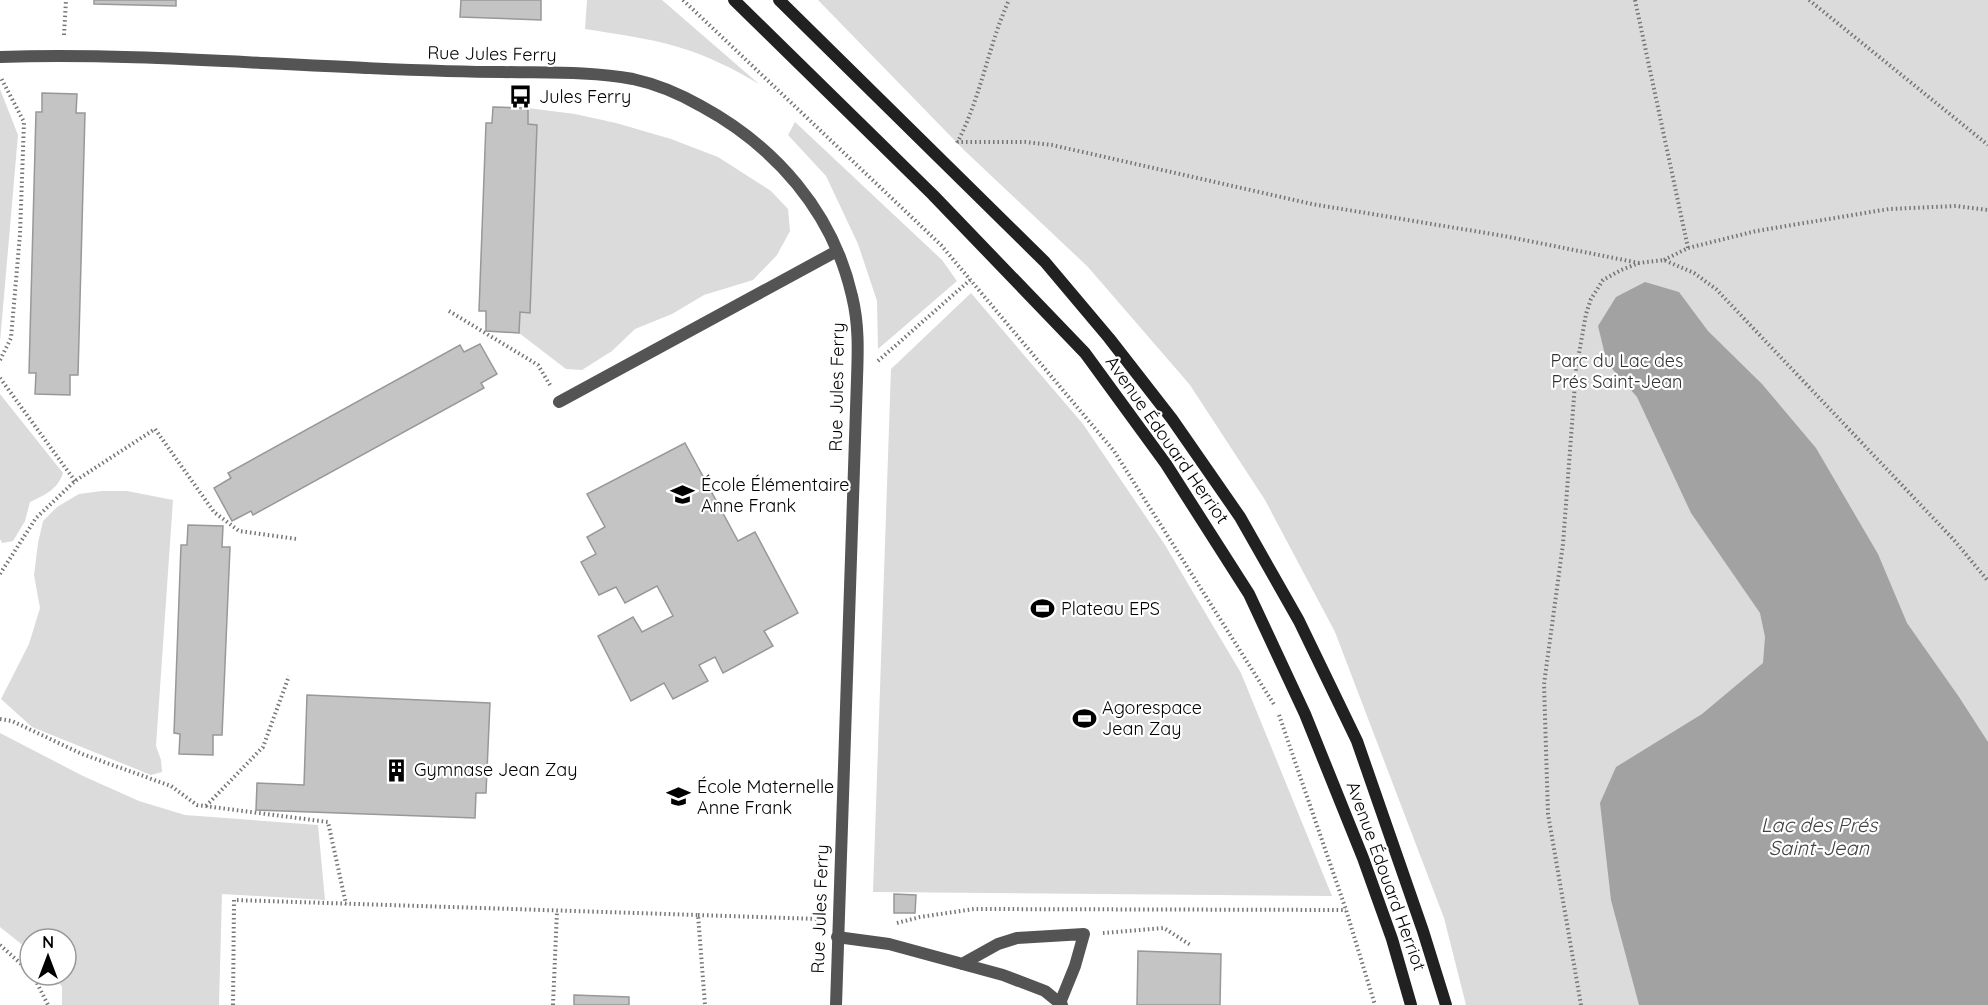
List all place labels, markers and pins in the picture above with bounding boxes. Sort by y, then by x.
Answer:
bus stop icon: Jules Ferry [508,84,534,110]
place label: Jules Ferry [539,85,631,108]
place label: École Élémentaire Anne Frank [701,473,849,517]
school or university icon: École Élémentaire Anne Frank [670,482,696,508]
sports icon: Plateau EPS [1030,596,1056,622]
place label: Plateau EPS [1061,597,1160,620]
place label: Agorespace Jean Zay [1102,696,1202,740]
sports icon: Agorespace Jean Zay [1071,705,1097,731]
building icon: Gymnase Jean Zay [383,757,409,783]
place label: Gymnase Jean Zay [414,758,577,781]
place label: École Maternelle Anne Frank [697,775,834,819]
school or university icon: École Maternelle Anne Frank [666,784,692,810]

